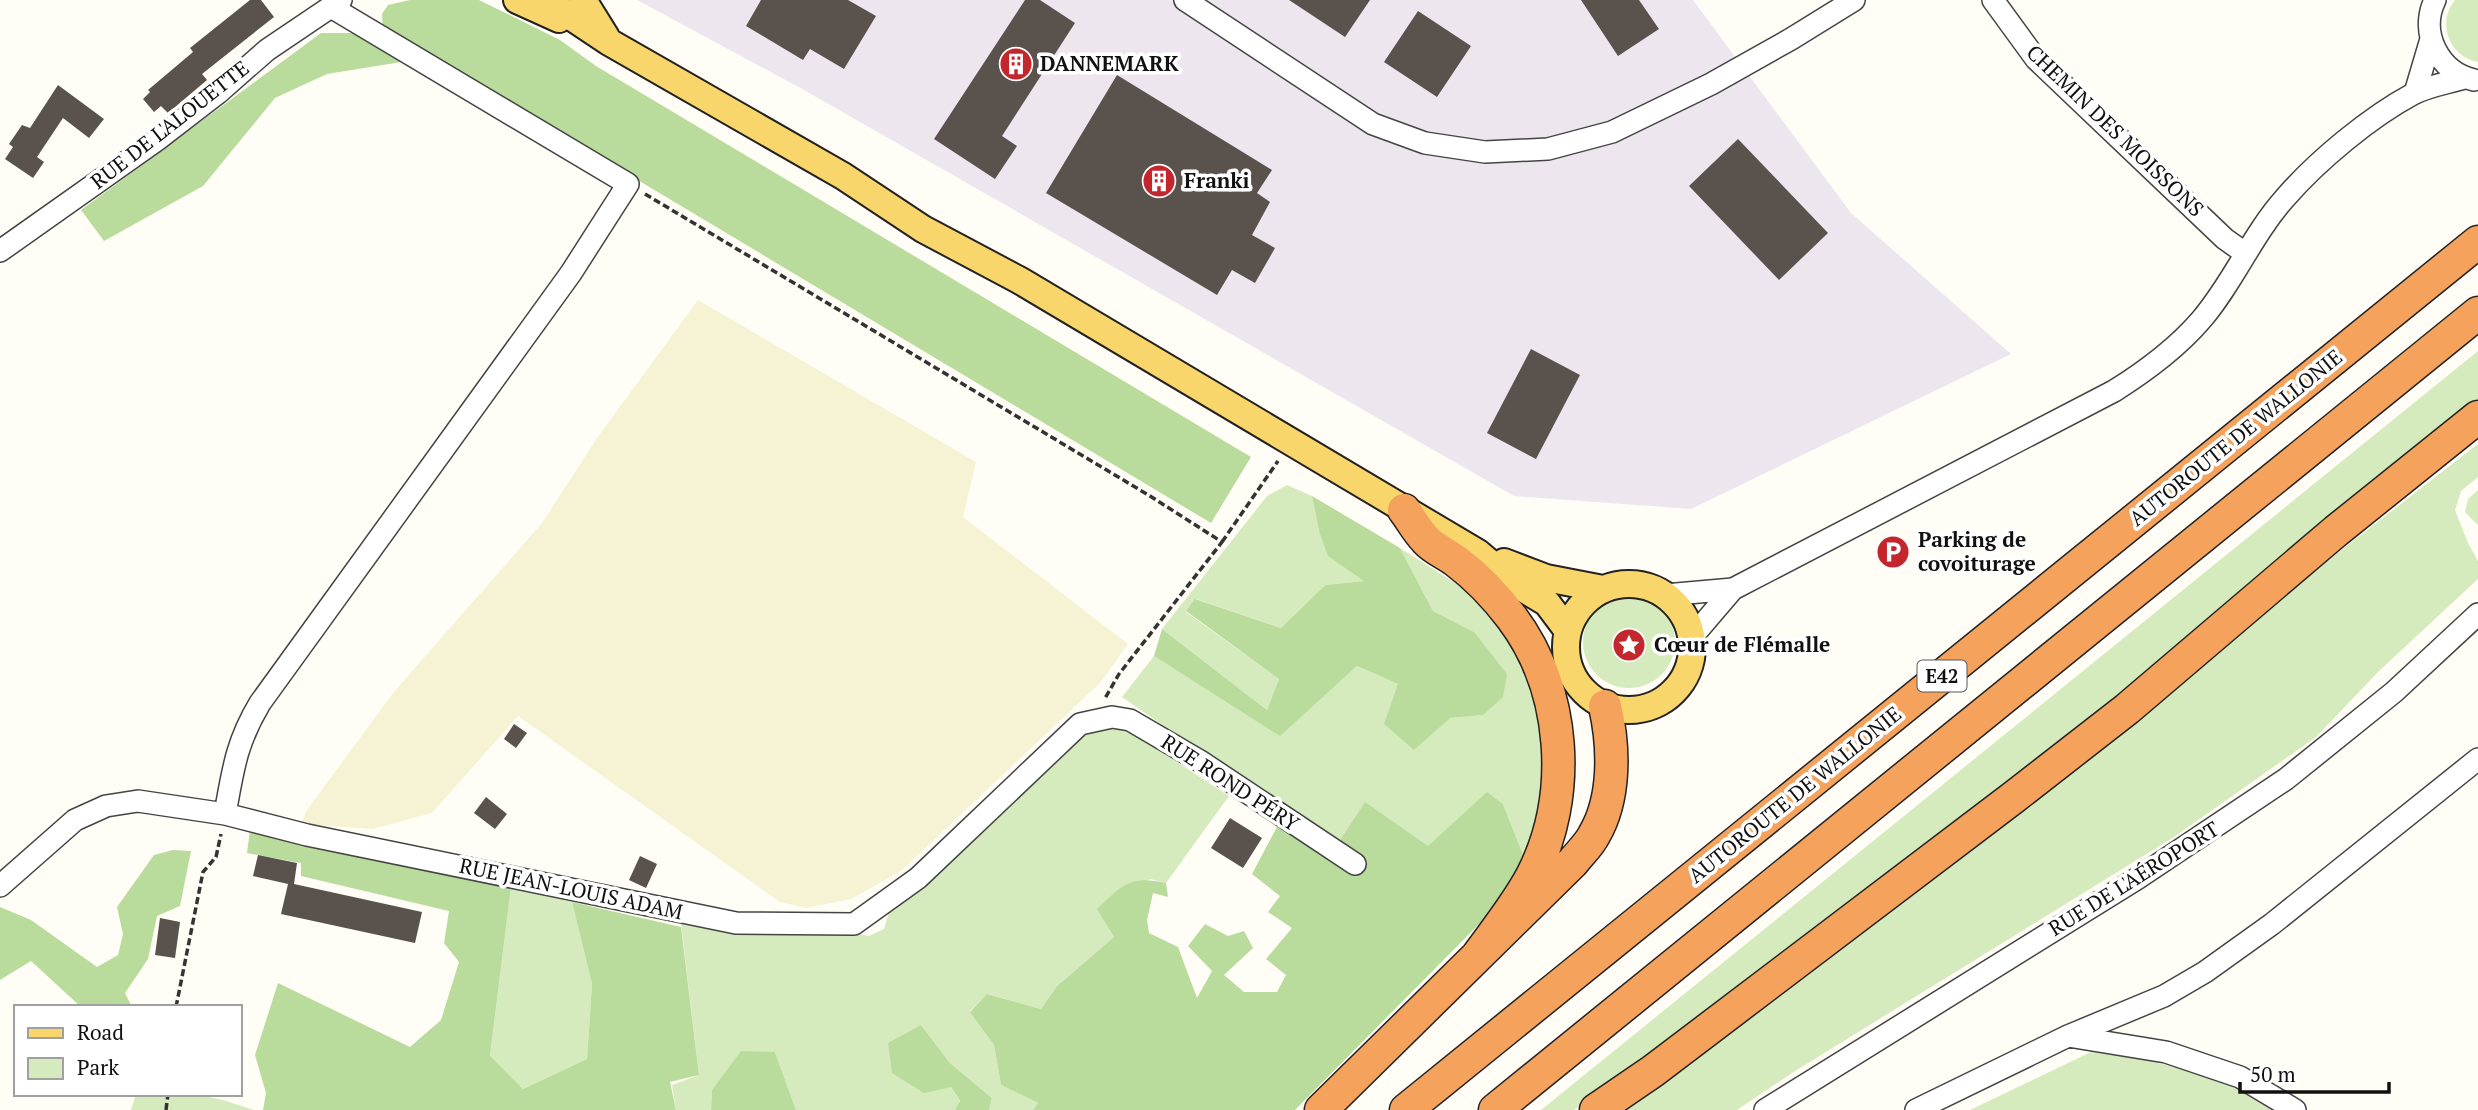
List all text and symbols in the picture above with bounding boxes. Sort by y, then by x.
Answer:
street label: CHEMIN DES MOISSONS [2021,38,2210,222]
building icon: DANNEMARK [997,45,1035,83]
place label: DANNEMARK [1040,49,1179,77]
street label: RUE DE L'ALOUETTE [85,54,254,195]
building icon: Franki [1140,162,1178,200]
place label: Franki [1184,166,1250,194]
street label: AUTOROUTE DE WALLONIE [2123,342,2348,532]
place label: Parking de covoiturage [1918,525,2036,577]
parking icon: Parking de covoiturage [1874,533,1912,571]
place icon: Cœur de Flémalle [1610,626,1648,664]
place label: Cœur de Flémalle [1654,630,1830,658]
road number: E42 [1918,660,1966,692]
street label: AUTOROUTE DE WALLONIE [1682,699,1907,889]
street label: RUE ROND PÉRY [1156,727,1305,837]
street label: RUE DE L'AÉROPORT [2043,814,2224,942]
street label: RUE JEAN-LOUIS ADAM [457,851,685,925]
legend [14,1005,242,1096]
text: Road [77,1018,124,1046]
scale bar [2240,1050,2389,1094]
text: Park [77,1053,119,1081]
text: 50 m [2250,1060,2296,1088]

